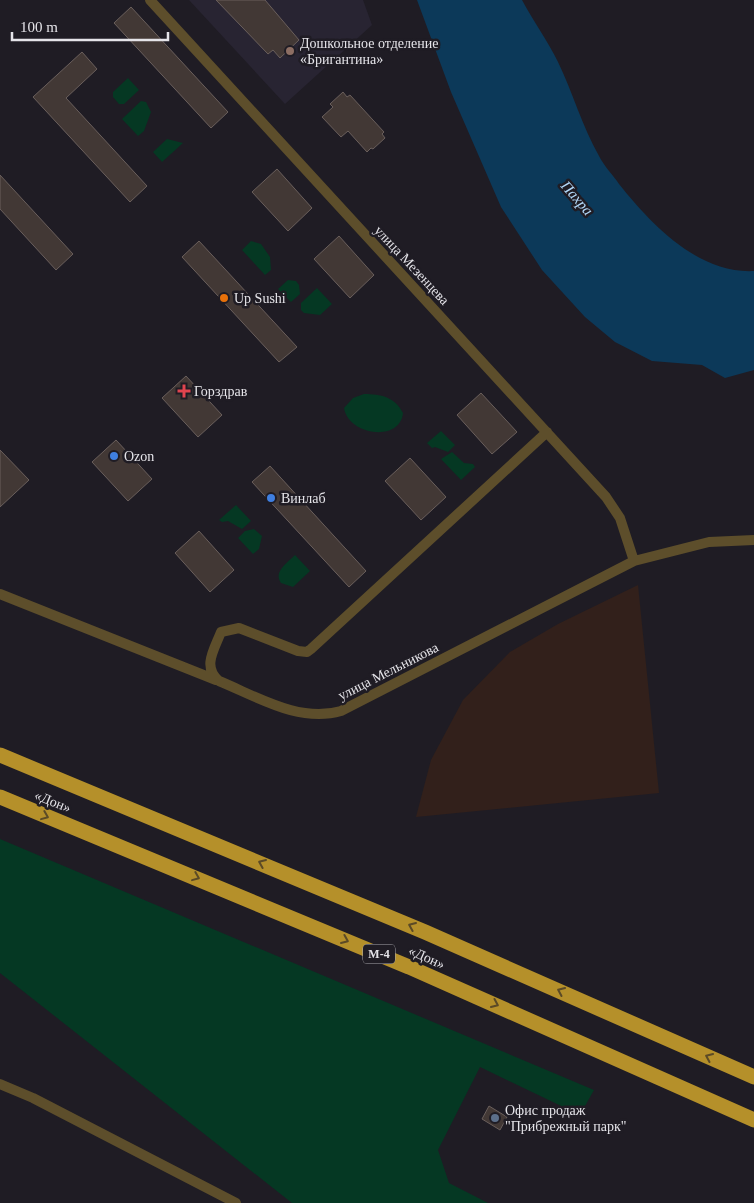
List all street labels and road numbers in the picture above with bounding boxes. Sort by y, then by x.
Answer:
street label: улица Мезенцева [371,223,453,308]
street label: улица Мельникова [336,639,442,703]
street label: «Дон» [32,787,73,816]
street label: «Дон» [406,943,447,972]
road number: М-4 [363,944,395,964]

